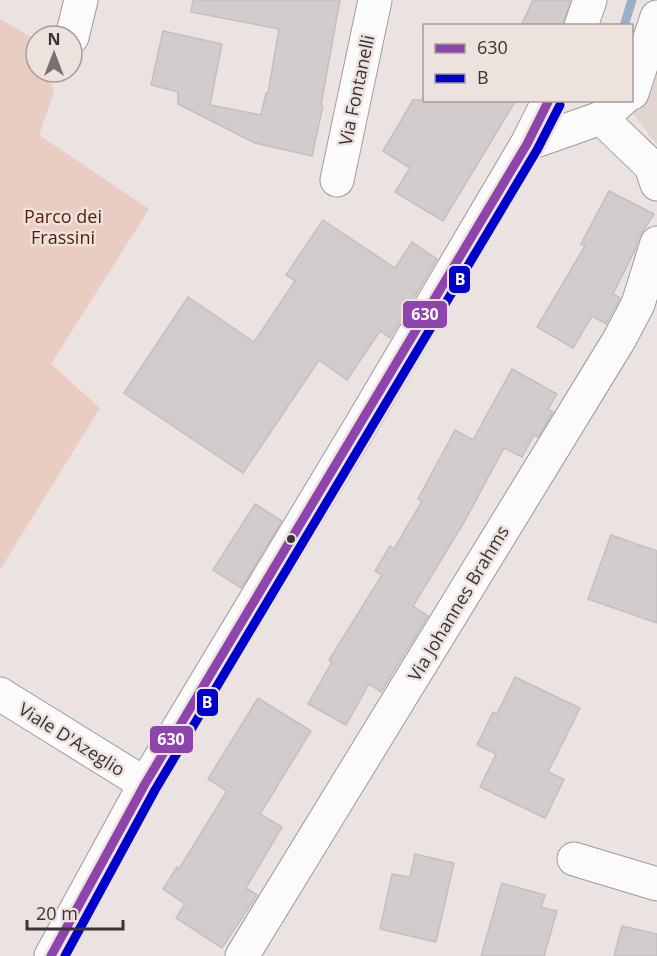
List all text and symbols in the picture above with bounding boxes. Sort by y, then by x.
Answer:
north arrow [24,24,84,84]
legend [423,24,633,102]
text: N [47,28,61,50]
street label: Via Fontanelli [333,33,379,147]
text: 630 [477,35,508,59]
text: B [477,65,489,89]
park label: Parco dei Frassini [24,204,102,249]
line badge: B [448,265,471,294]
text: B [455,268,465,290]
line badge: 630 [402,300,448,329]
text: 630 [411,303,439,325]
street label: Via Johannes Brahms [402,521,514,685]
unlabelled marker [285,533,297,545]
line badge: B [196,688,219,717]
text: B [202,691,212,713]
street label: Viale D'Azeglio [14,697,130,781]
line badge: 630 [149,725,194,754]
text: 630 [157,728,185,750]
scale bar [27,893,123,931]
text: 20 m [36,901,78,925]

